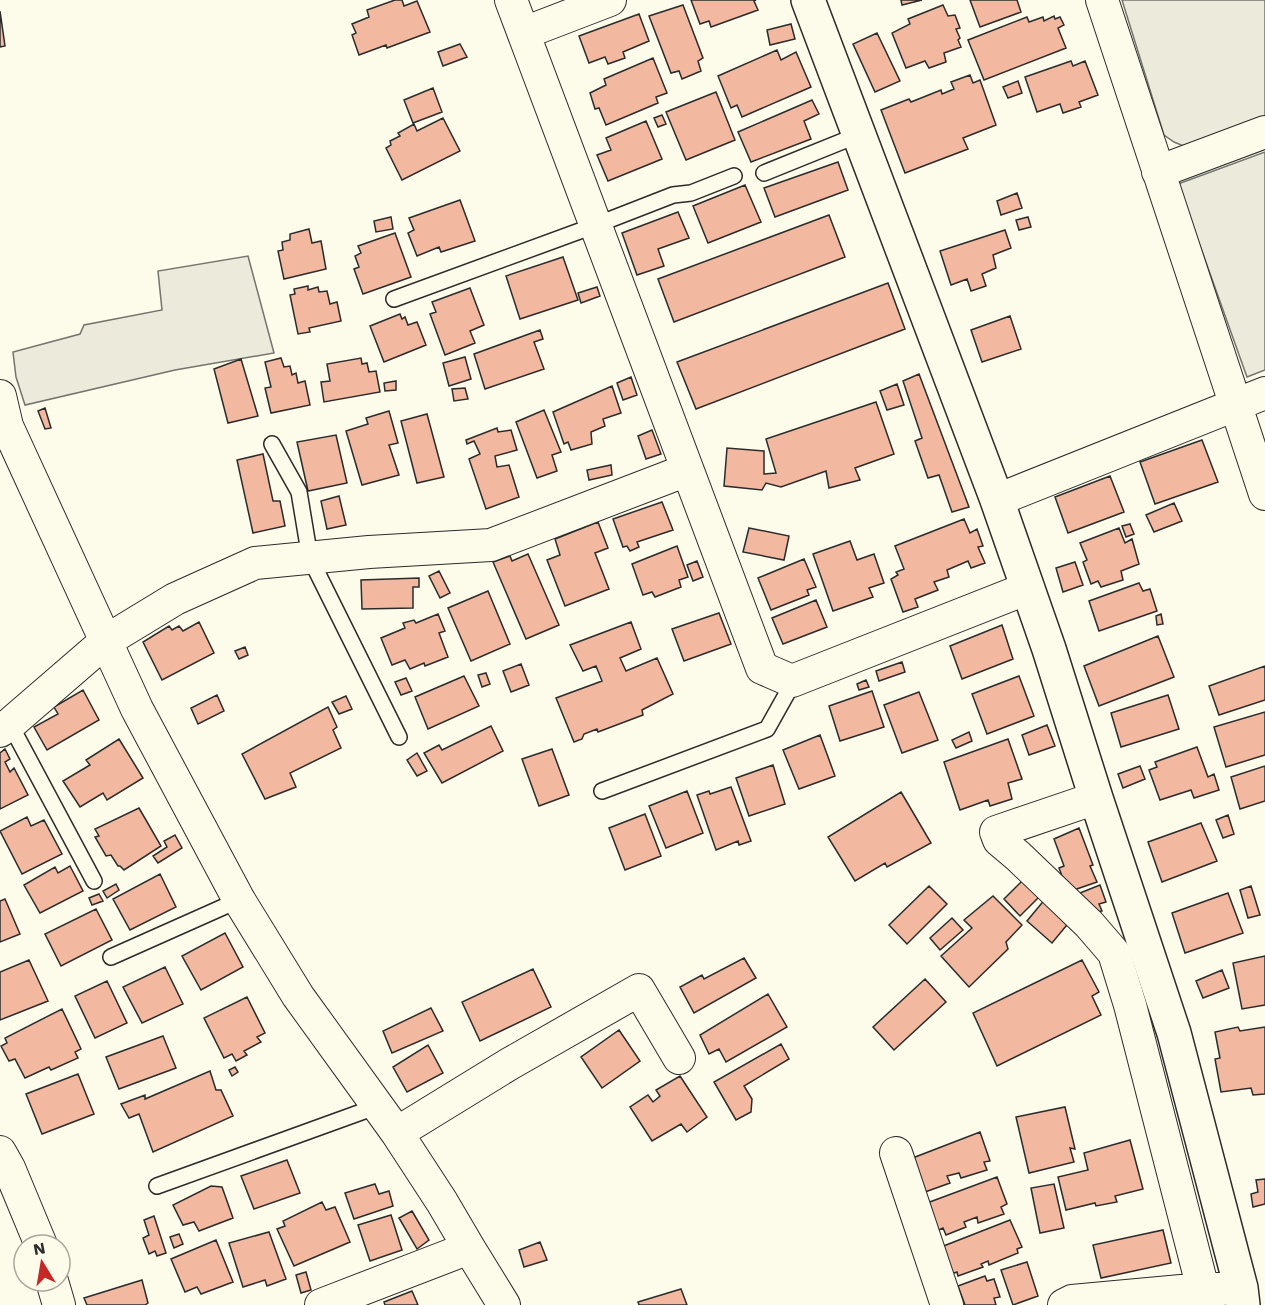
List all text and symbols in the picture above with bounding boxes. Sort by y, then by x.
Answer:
north arrow [12,1233,72,1293]
text: N [32,1238,47,1259]

